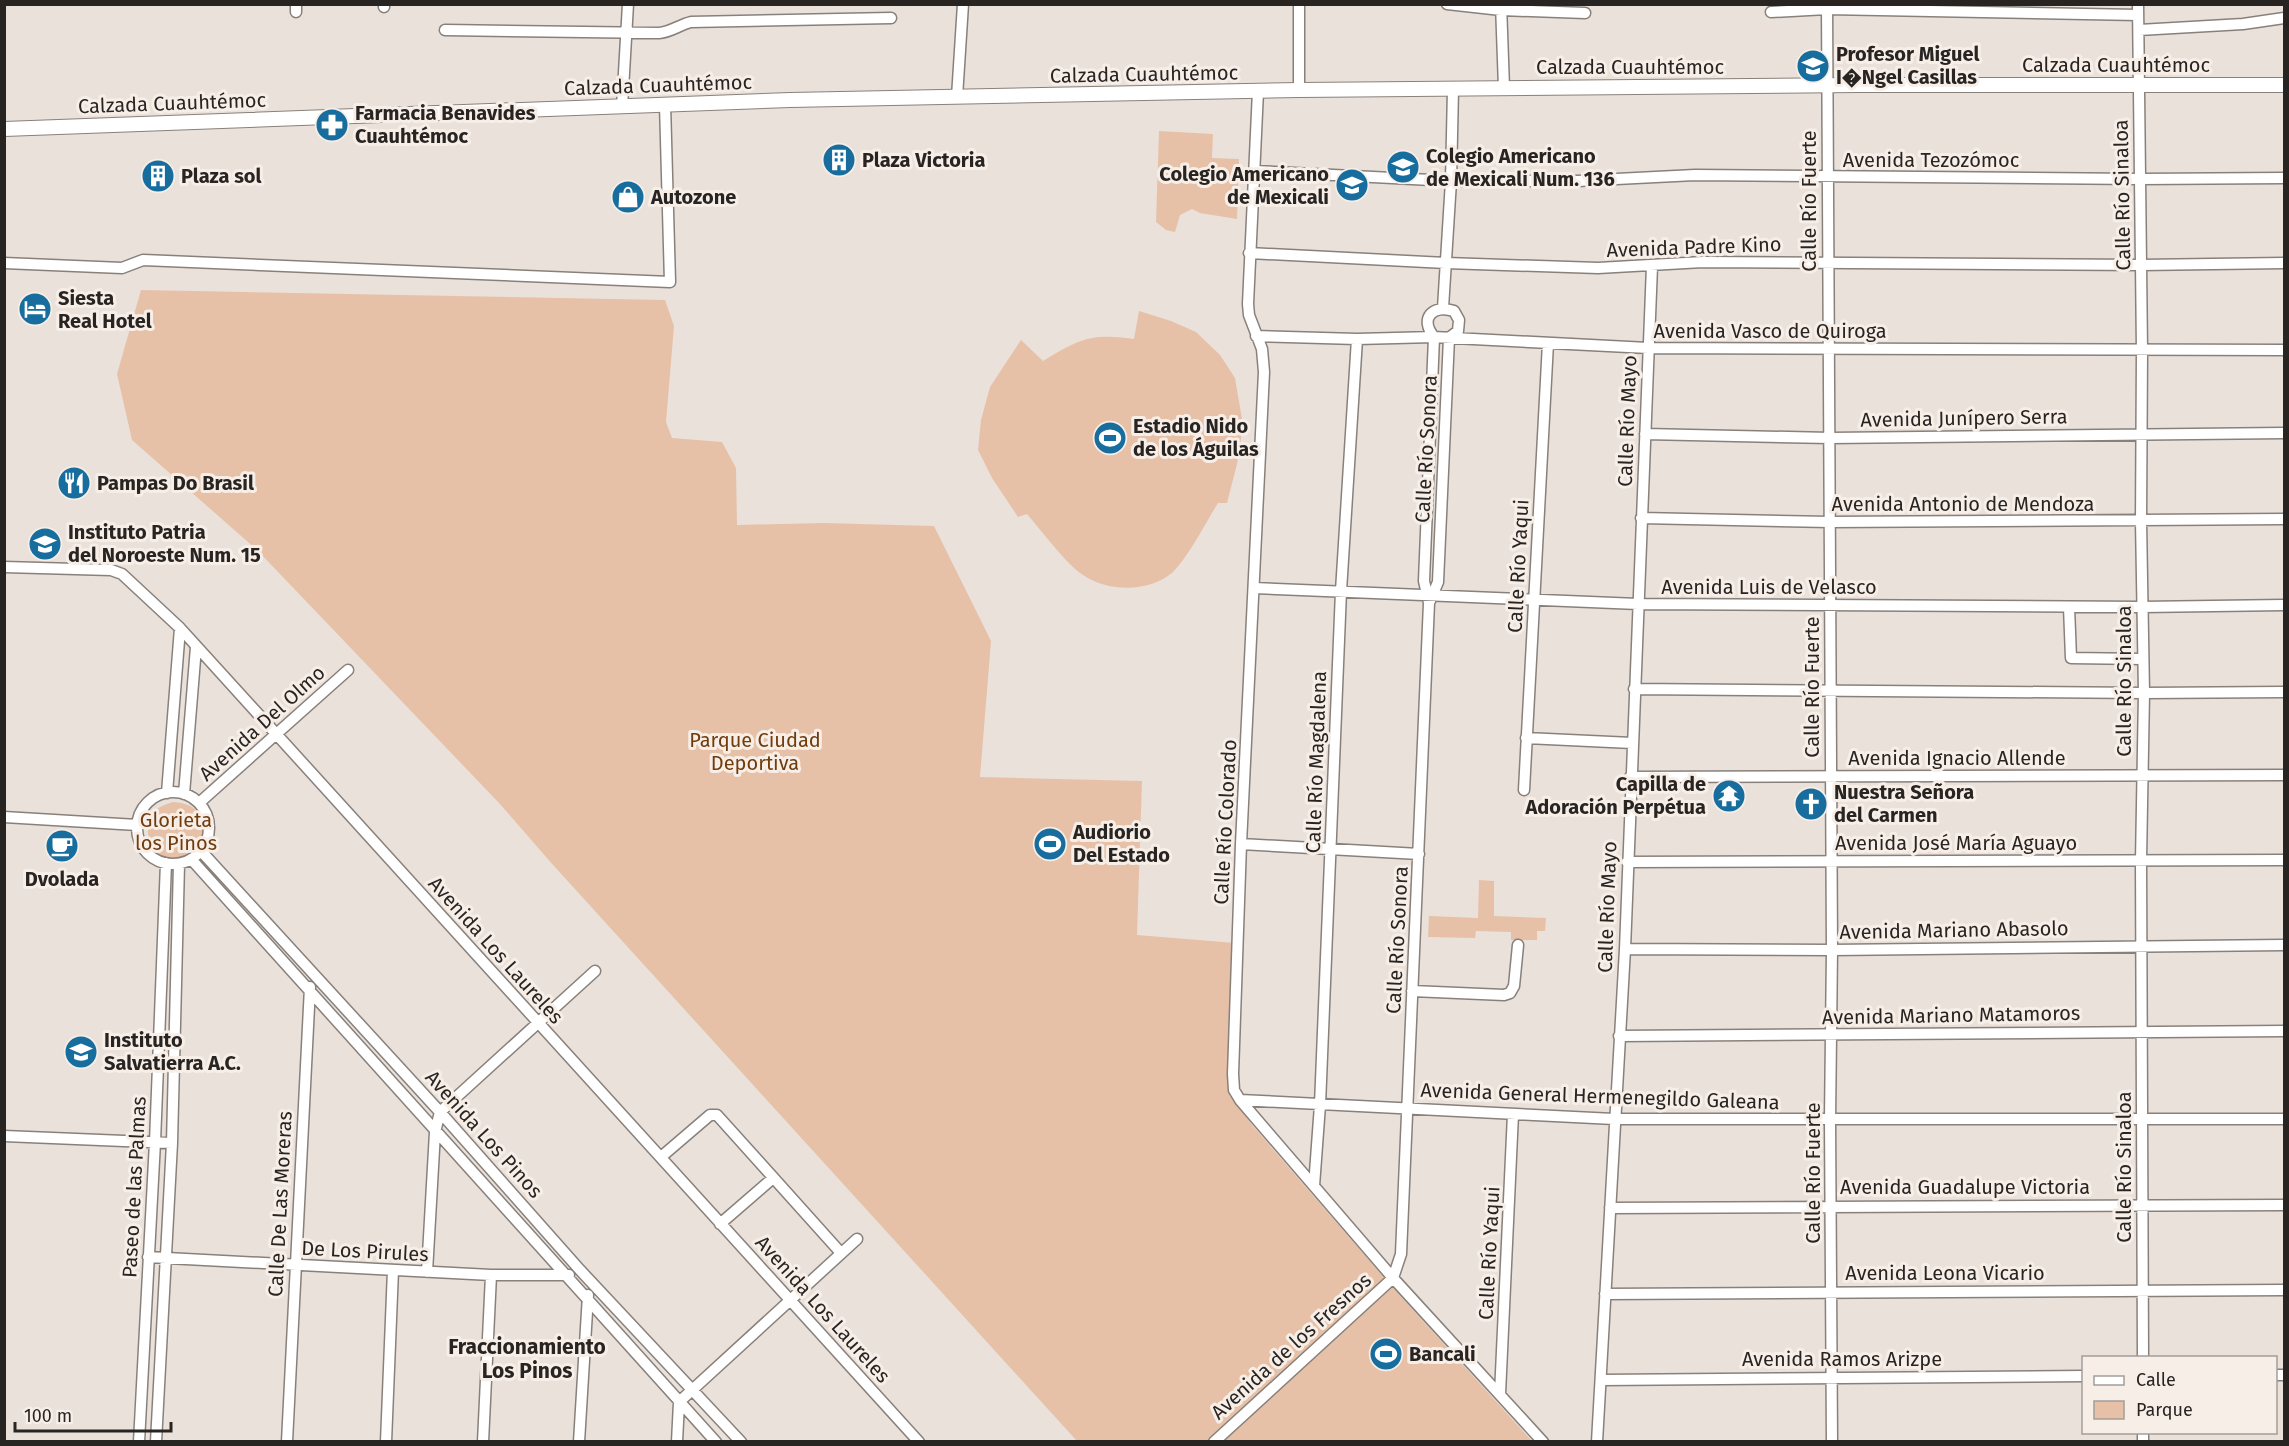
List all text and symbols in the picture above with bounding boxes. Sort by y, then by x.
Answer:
place label: Profesor Miguel I�Ngel Casillas [1836,42,1979,89]
school or university icon: Profesor Miguel I�Ngel Casillas [1795,48,1831,84]
street label: Calzada Cuauhtémoc [2022,53,2210,77]
street label: Calzada Cuauhtémoc [1536,55,1724,79]
street label: Calzada Cuauhtémoc [1050,60,1238,88]
street label: Calzada Cuauhtémoc [564,70,752,100]
street label: Calzada Cuauhtémoc [78,88,266,118]
place label: Farmacia Benavides Cuauhtémoc [355,101,536,148]
pharmacy icon: Farmacia Benavides Cuauhtémoc [314,107,350,143]
street label: Calle Río Sinaloa [2109,119,2135,271]
street label: Calle Río Fuerte [1797,130,1821,272]
building icon: Plaza Victoria [821,142,857,178]
place label: Colegio Americano de Mexicali Num. 136 [1426,144,1615,191]
place label: Plaza Victoria [862,148,985,172]
street label: Avenida Tezozómoc [1843,148,2019,172]
school or university icon: Colegio Americano de Mexicali Num. 136 [1385,149,1421,185]
building icon: Plaza sol [140,158,176,194]
place label: Colegio Americano de Mexicali [1159,162,1329,209]
place label: Plaza sol [181,164,262,188]
school or university icon: Colegio Americano de Mexicali [1334,167,1370,203]
shop icon: Autozone [610,179,646,215]
place label: Autozone [650,185,736,209]
street label: Avenida Padre Kino [1606,232,1782,262]
place label: Siesta Real Hotel [58,286,152,333]
hotel icon: Siesta Real Hotel [17,291,53,327]
street label: Avenida Vasco de Quiroga [1653,319,1887,343]
street label: Calle Río Mayo [1613,355,1641,487]
street label: Calle Río Sonora [1410,374,1442,524]
street label: Avenida Junípero Serra [1860,404,2068,432]
place label: Estadio Nido de los Águilas [1133,414,1259,461]
sports icon: Estadio Nido de los Águilas [1092,420,1128,456]
restaurant icon: Pampas Do Brasil [56,465,92,501]
place label: Pampas Do Brasil [97,471,254,495]
street label: Avenida Antonio de Mendoza [1832,492,2094,516]
street label: Calle Río Yaqui [1503,499,1533,633]
place label: Instituto Patria del Noroeste Num. 15 [68,520,261,567]
school or university icon: Instituto Patria del Noroeste Num. 15 [27,526,63,562]
street label: Avenida Luis de Velasco [1661,575,1877,599]
street label: Calle Río Sinaloa [2112,605,2136,757]
street label: Calle Río Fuerte [1800,616,1824,758]
street label: Avenida Del Olmo [194,660,330,786]
street label: Calle Río Magdalena [1301,670,1331,854]
park label: Parque Ciudad Deportiva [689,728,821,775]
street label: Calle Río Colorado [1209,739,1241,905]
street label: Avenida Ignacio Allende [1848,746,2066,770]
place label: Capilla de Adoración Perpétua [1525,772,1706,819]
temple icon: Capilla de Adoración Perpétua [1711,778,1747,814]
place label: Nuestra Señora del Carmen [1834,780,1974,827]
church icon: Nuestra Señora del Carmen [1793,786,1829,822]
park label: Glorieta los Pinos [135,808,217,855]
place label: Audiorio Del Estado [1072,820,1170,867]
sports icon: Audiorio Del Estado [1032,826,1068,862]
cafe icon: Dvolada [44,828,80,864]
street label: Avenida José María Aguayo [1835,831,2077,855]
street label: Calle Río Mayo [1593,841,1621,973]
street label: Calle Río Sonora [1381,865,1413,1015]
place label: Dvolada [25,867,99,891]
street label: Avenida Los Laureles [424,871,568,1029]
street label: Avenida Mariano Abasolo [1839,916,2069,944]
street label: Avenida Mariano Matamoros [1822,1001,2080,1029]
place label: Instituto Salvatierra A.C. [104,1028,241,1075]
school or university icon: Instituto Salvatierra A.C. [63,1034,99,1070]
street label: Avenida Los Pinos [420,1065,548,1203]
street label: Avenida General Hermenegildo Galeana [1420,1078,1780,1114]
street label: Calle Río Sinaloa [2112,1091,2136,1243]
street label: Paseo de las Palmas [117,1096,151,1278]
street label: Calle Río Fuerte [1801,1102,1825,1244]
street label: Calle De Las Moreras [263,1111,297,1297]
street label: Avenida Guadalupe Victoria [1840,1175,2090,1199]
street label: Calle Río Yaqui [1474,1186,1504,1320]
street label: Avenida Los Laureles [751,1230,895,1388]
street label: De Los Pirules [301,1236,429,1266]
street label: Avenida Leona Vicario [1845,1261,2045,1285]
street label: Avenida de los Fresnos [1206,1268,1376,1424]
district label: Fraccionamiento Los Pinos [448,1334,606,1384]
sports icon: Bancali [1368,1336,1404,1372]
place label: Bancali [1409,1342,1476,1366]
street label: Avenida Ramos Arizpe [1742,1347,1942,1371]
legend [2082,1356,2277,1434]
text: Calle [2136,1369,2176,1391]
scale bar [15,1395,171,1433]
text: Parque [2136,1399,2193,1421]
text: 100 m [24,1405,72,1427]

